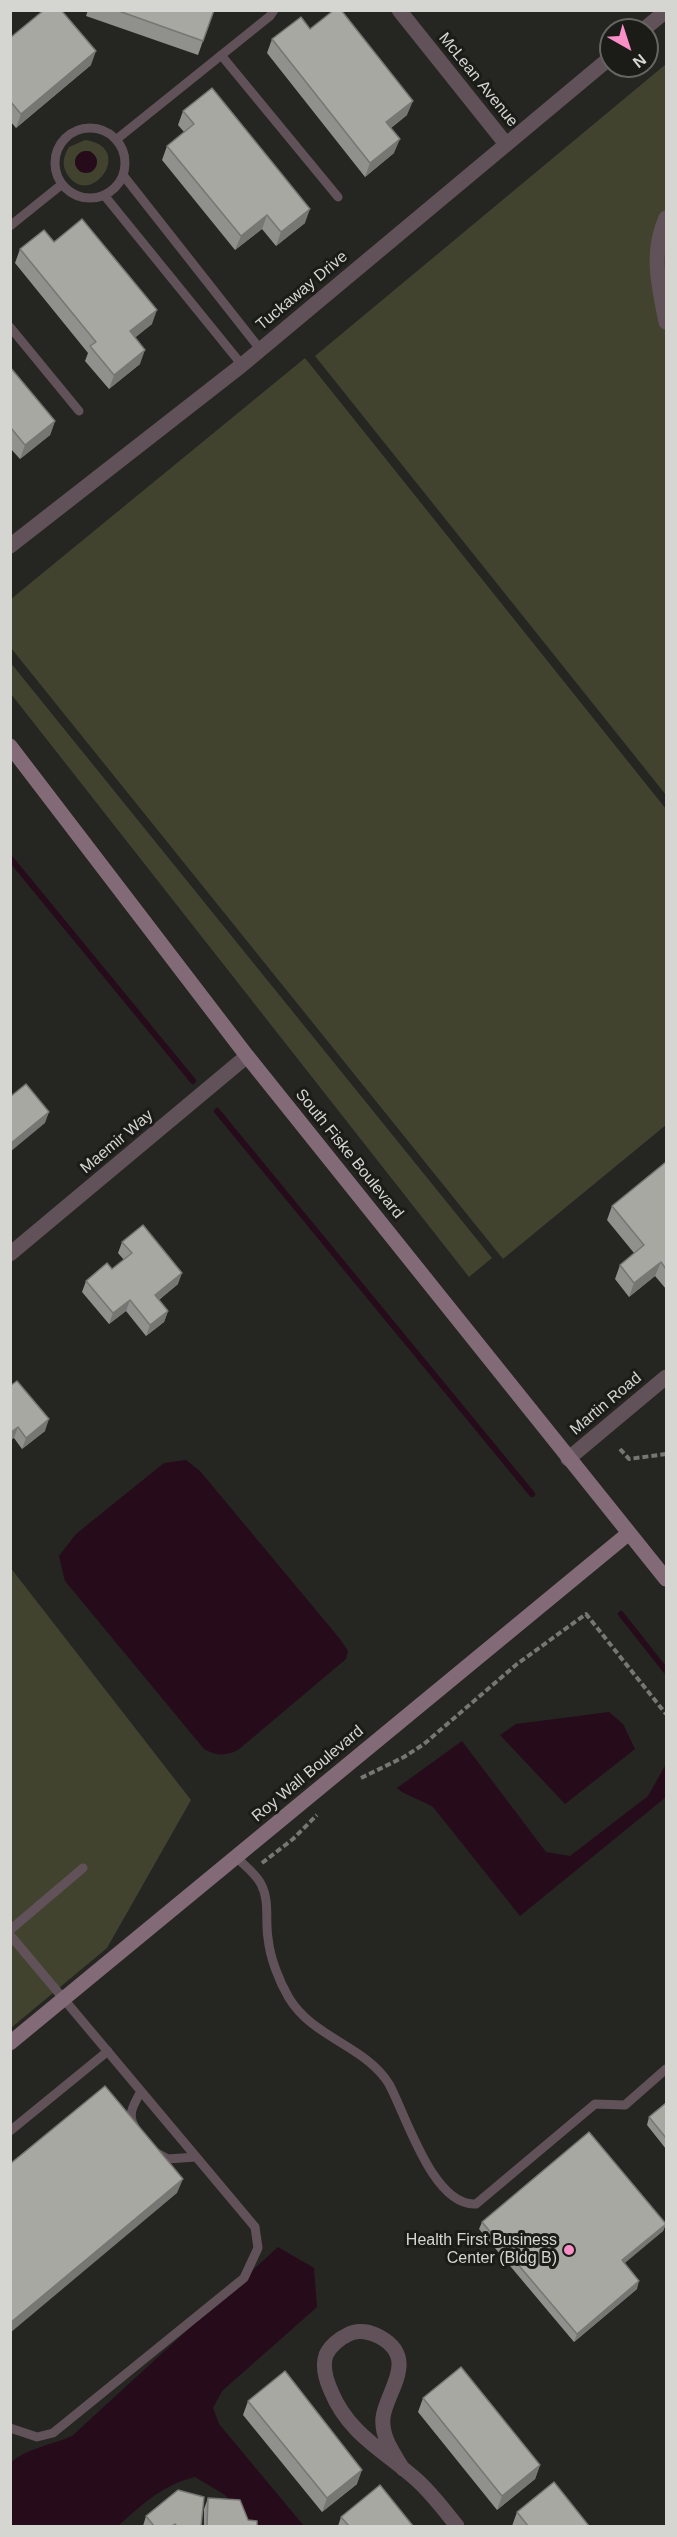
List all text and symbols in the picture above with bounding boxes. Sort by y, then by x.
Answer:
north arrow [599,18,659,78]
street label: McLean Avenue [434,29,522,131]
text: N [630,51,649,71]
street label: Tuckaway Drive [252,247,352,335]
street label: South Fiske Boulevard [291,1085,407,1223]
street label: Maemir Way [77,1106,157,1178]
street label: Martin Road [566,1369,646,1439]
street label: Roy Wall Boulevard [248,1722,368,1826]
place label: Health First Business Center (Bldg B) [406,2231,557,2269]
marker: Health First Business Center (Bldg B) [562,2243,576,2257]

